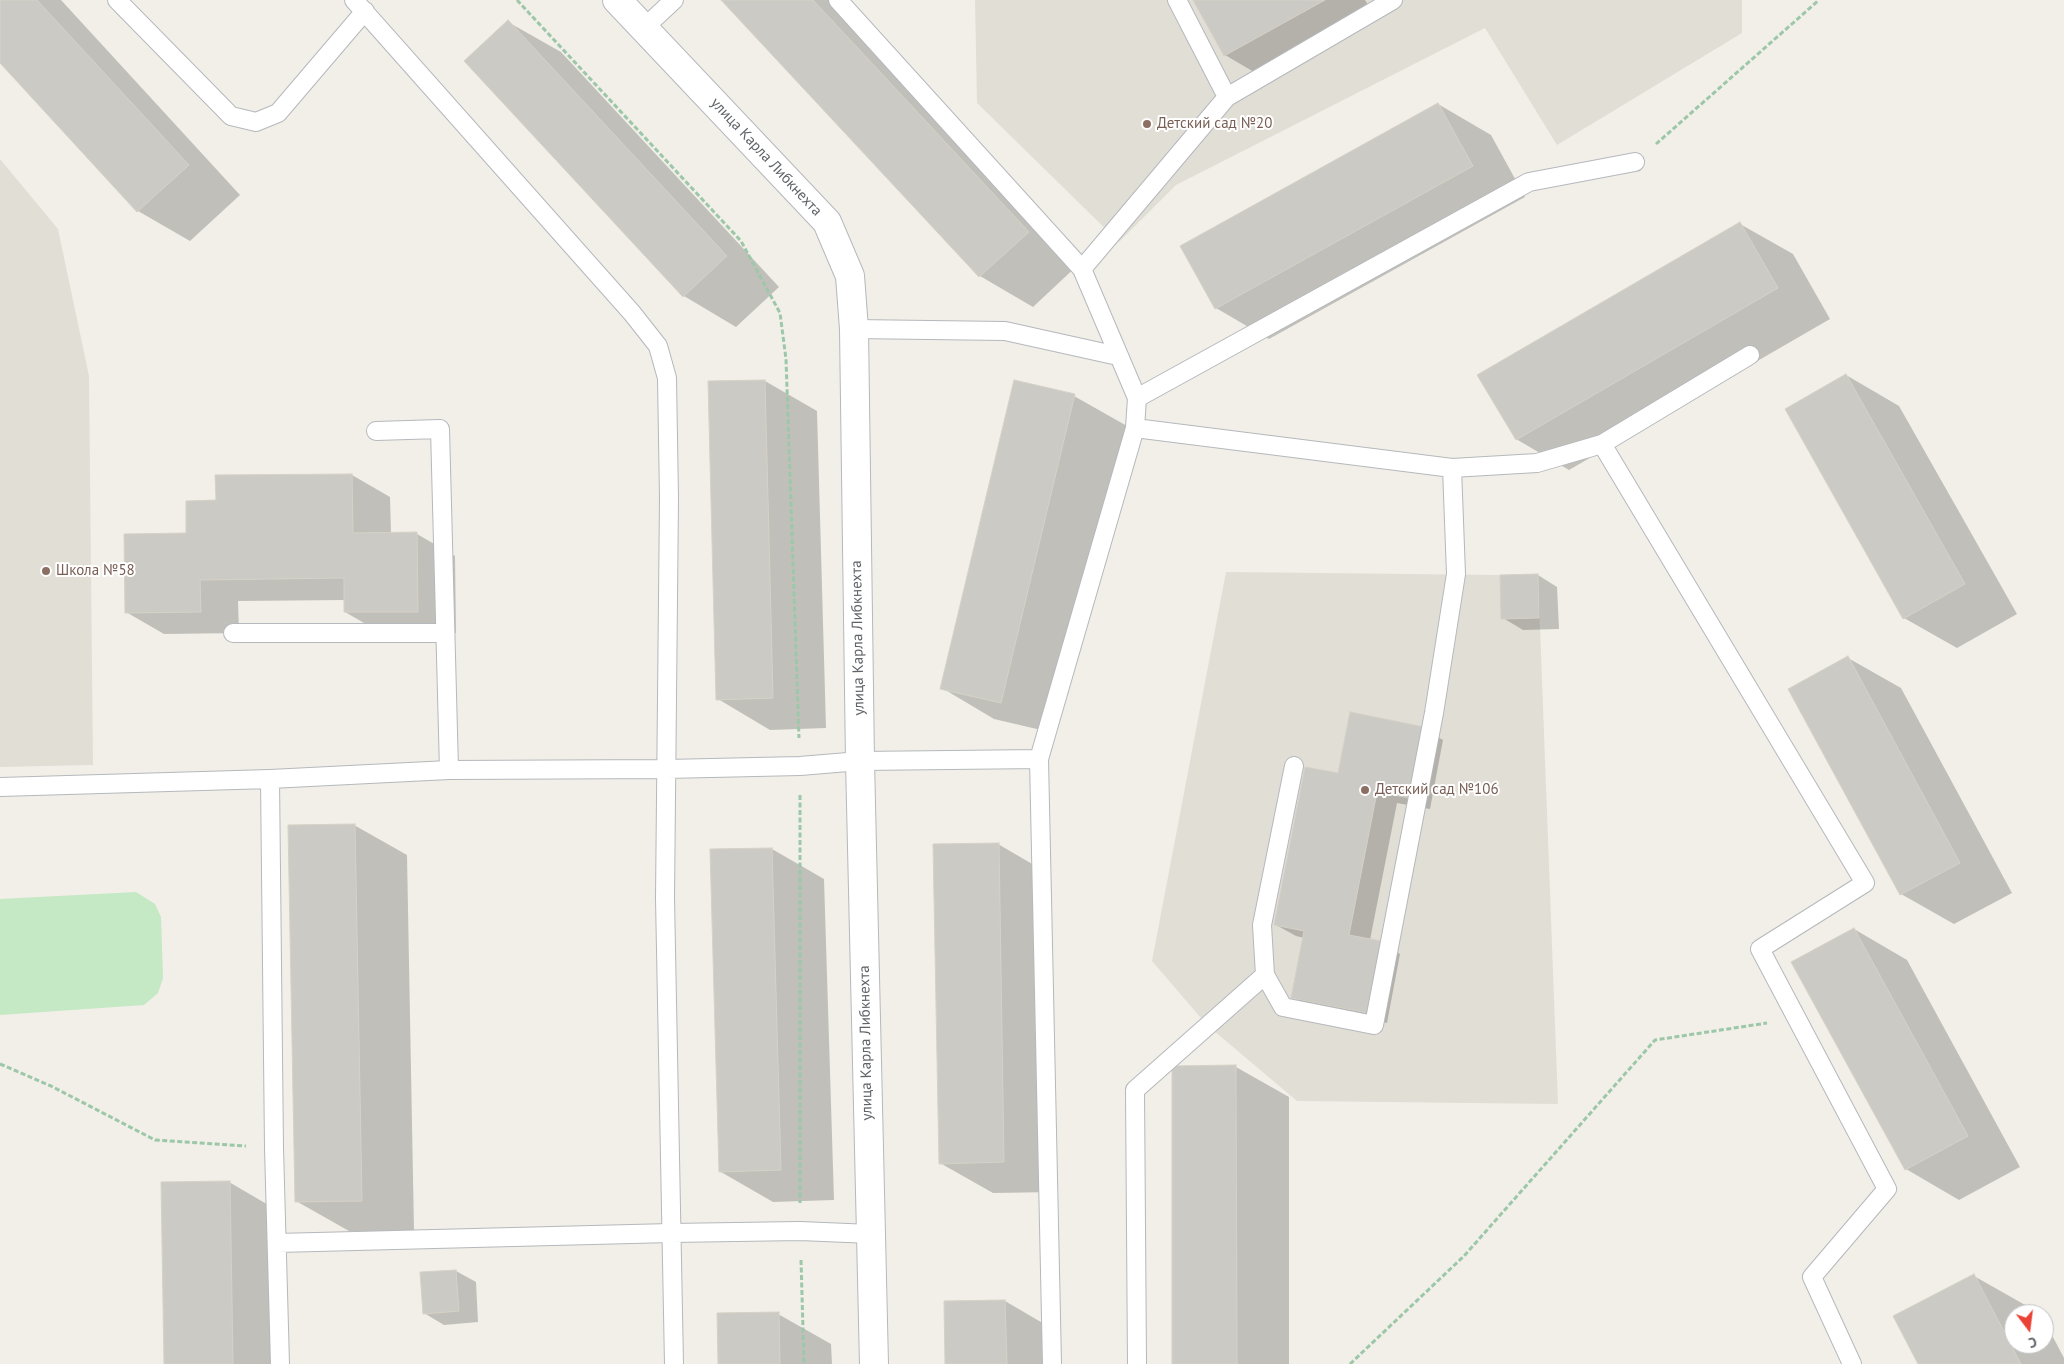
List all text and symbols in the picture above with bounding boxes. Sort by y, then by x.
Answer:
street label: улица Карла Либкнехта [707,94,825,220]
place label: Детский сад №20 [1157,115,1272,133]
marker: Детский сад №20 [1141,118,1153,130]
street label: улица Карла Либкнехта [848,560,868,716]
place label: Школа №58 [56,562,135,580]
marker: Школа №58 [40,565,52,577]
place label: Детский сад №106 [1375,781,1499,799]
marker: Детский сад №106 [1359,784,1371,796]
street label: улица Карла Либкнехта [856,965,876,1121]
north arrow [2004,1304,2054,1354]
text: С [2027,1333,2039,1352]

